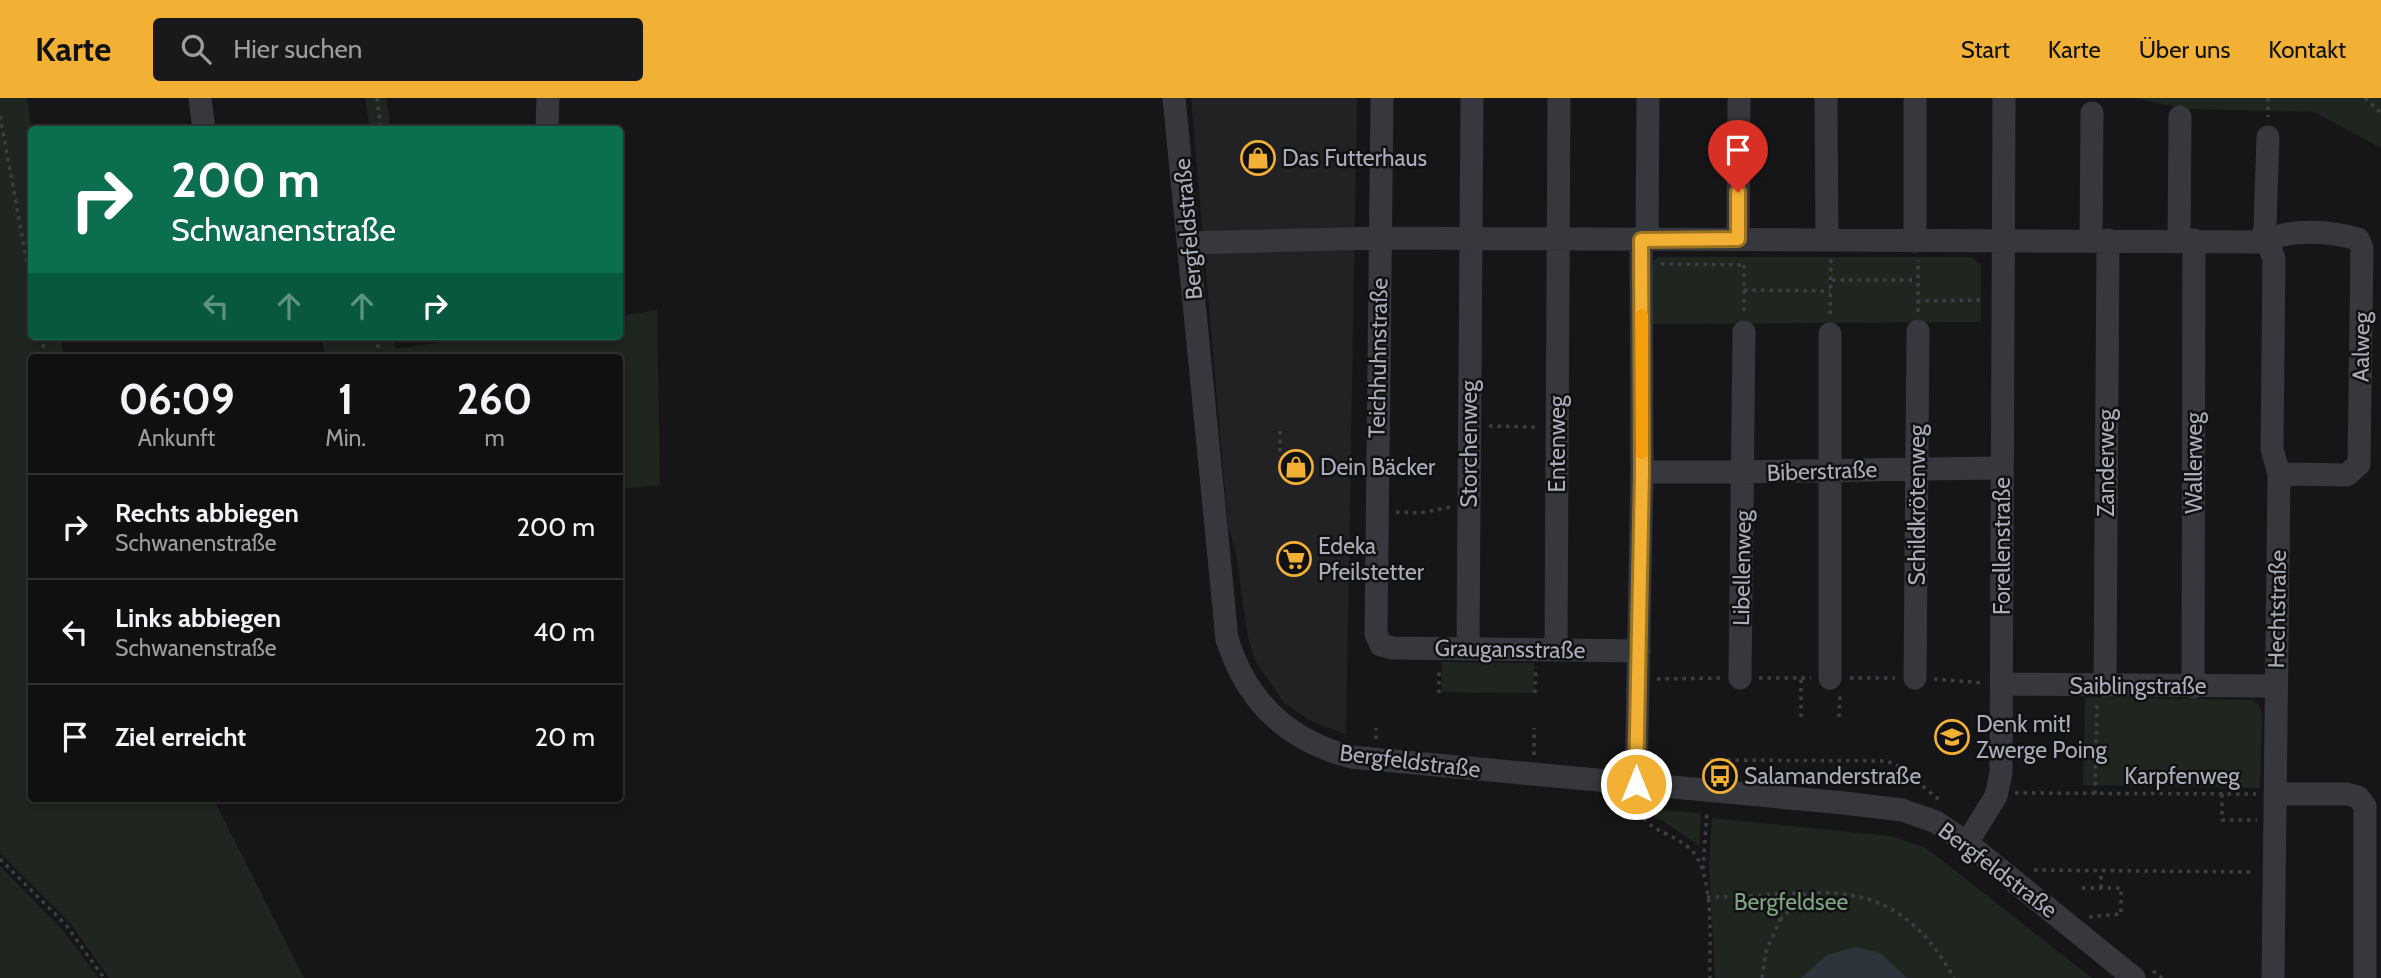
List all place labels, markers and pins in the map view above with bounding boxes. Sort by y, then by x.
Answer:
pin [1708,120,1768,192]
shop icon: Das Futterhaus [1239,139,1277,177]
place label: Das Futterhaus [1282,144,1427,172]
shop icon: Dein Bäcker [1277,448,1315,486]
place label: Dein Bäcker [1320,453,1436,481]
place label: Edeka Pfeilstetter [1318,532,1425,586]
supermarket icon: Edeka Pfeilstetter [1275,540,1313,578]
place label: Denk mit! Zwerge Poing [1976,710,2107,764]
school or university icon: Denk mit! Zwerge Poing [1933,718,1971,756]
bus stop icon: Salamanderstraße [1701,757,1739,795]
place label: Salamanderstraße [1744,762,1921,790]

